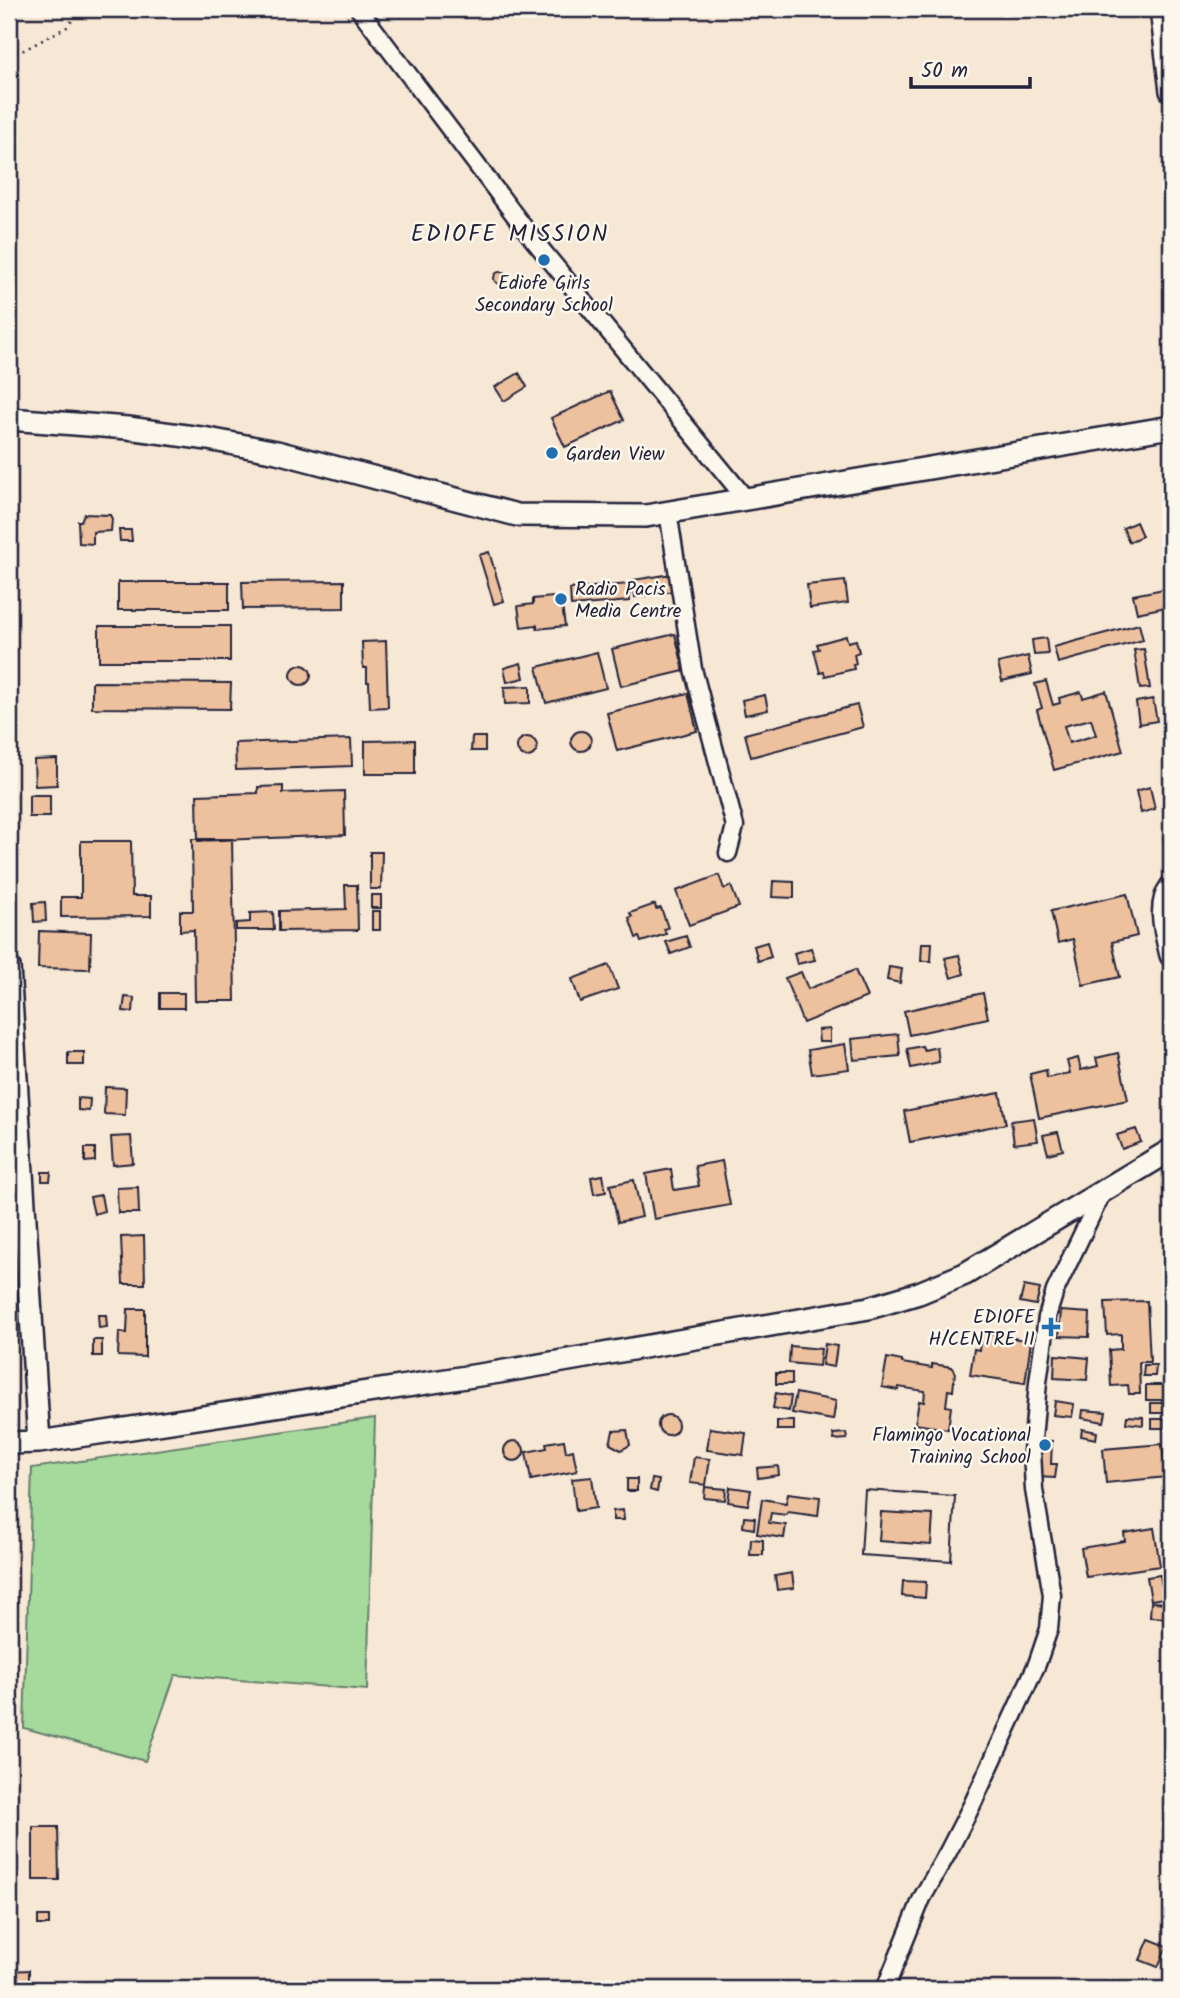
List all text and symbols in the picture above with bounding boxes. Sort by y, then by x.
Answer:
scale bar [911,46,1030,90]
text: 50 m [921,55,968,88]
district label: EDIOFE MISSION [411,217,609,253]
marker: Ediofe Girls Secondary School [536,252,552,268]
place label: Ediofe Girls Secondary School [475,269,613,321]
place label: Garden View [566,440,665,470]
marker: Garden View [544,445,560,461]
place label: Radio Pacis Media Centre [575,575,682,627]
marker: Radio Pacis Media Centre [553,591,569,607]
place label: EDIOFE H/CENTRE II [928,1303,1036,1355]
marker: EDIOFE H/CENTRE II [1041,1317,1061,1337]
place label: Flamingo Vocational Training School [872,1421,1031,1473]
marker: Flamingo Vocational Training School [1037,1437,1053,1453]

